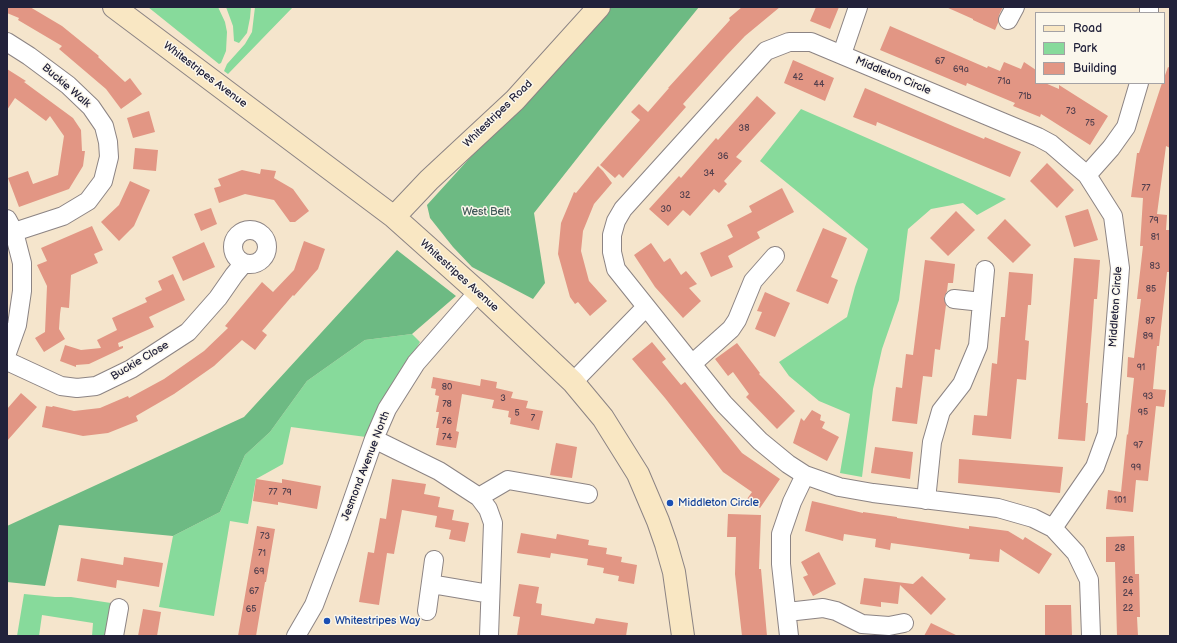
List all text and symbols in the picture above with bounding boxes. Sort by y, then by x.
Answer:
legend [1035,12,1165,84]
text: Road [1073,21,1102,36]
street label: Whitestripes Avenue [161,39,249,111]
text: Park [1073,41,1097,56]
street label: Middleton Circle [853,54,933,98]
house number: 67 [935,57,945,67]
street label: Buckie Walk [39,61,93,111]
text: Building [1073,61,1117,76]
house number: 69a [953,65,969,75]
house number: 42 [793,73,803,83]
house number: 71a [998,77,1010,87]
street label: Whitestripes Road [461,78,535,150]
house number: 44 [814,80,824,90]
house number: 71b [1019,92,1031,102]
house number: 73 [1066,107,1076,117]
house number: 75 [1085,119,1095,129]
house number: 38 [739,124,749,134]
house number: 36 [717,152,729,162]
house number: 34 [703,169,715,179]
house number: 77 [1142,184,1150,194]
house number: 32 [680,191,690,201]
park label: West Belt [462,205,510,219]
house number: 30 [661,205,671,215]
house number: 79 [1149,216,1159,226]
house number: 81 [1151,233,1159,243]
street label: Whitestripes Avenue [417,237,501,315]
house number: 83 [1150,262,1160,272]
street label: Middleton Circle [1107,266,1125,348]
house number: 85 [1146,285,1156,295]
house number: 87 [1145,317,1155,327]
house number: 89 [1143,332,1153,342]
street label: Buckie Close [109,339,171,383]
house number: 91 [1137,363,1145,373]
house number: 80 [442,383,452,393]
house number: 93 [1143,392,1153,402]
house number: 3 [500,394,506,404]
house number: 78 [442,400,452,410]
house number: 95 [1138,408,1148,418]
street label: Jesmond Avenue North [339,409,393,523]
house number: 5 [514,409,520,419]
house number: 7 [531,414,535,424]
house number: 76 [442,417,452,427]
house number: 74 [442,433,452,443]
house number: 97 [1133,441,1143,451]
house number: 99 [1131,463,1141,473]
house number: 77 [269,488,277,498]
house number: 79 [282,488,292,498]
place label: Middleton Circle [678,496,759,510]
house number: 101 [1114,496,1126,506]
marker: Middleton Circle [665,498,675,508]
house number: 73 [260,532,270,542]
house number: 28 [1115,544,1125,554]
house number: 71 [258,549,266,559]
house number: 69 [254,567,264,577]
house number: 26 [1123,576,1133,586]
house number: 67 [249,587,259,597]
house number: 24 [1123,589,1133,599]
house number: 22 [1123,604,1133,614]
house number: 65 [246,605,256,615]
place label: Whitestripes Way [335,614,420,628]
marker: Whitestripes Way [322,616,332,626]

